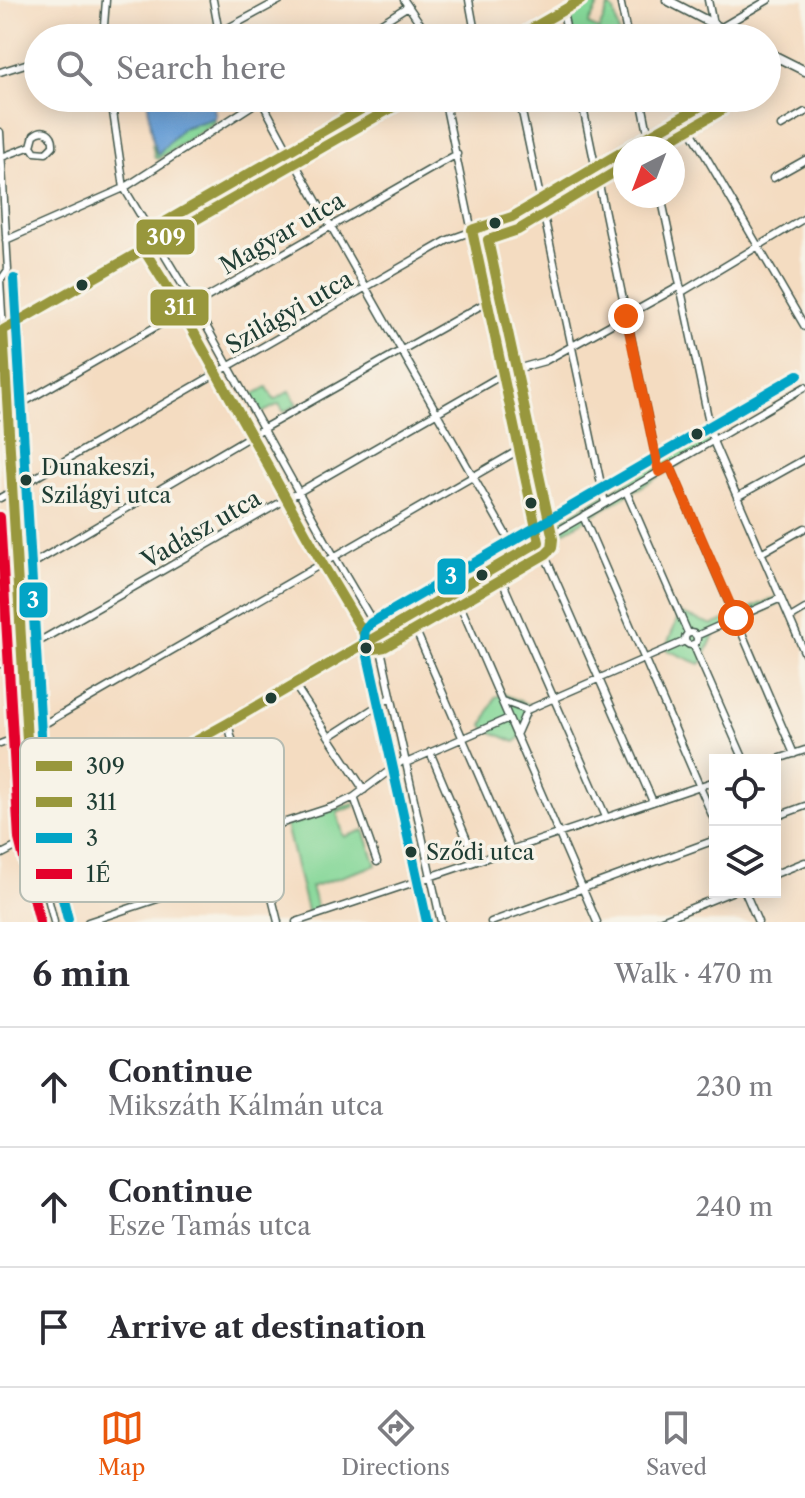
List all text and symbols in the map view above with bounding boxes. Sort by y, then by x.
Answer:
search box [24,24,781,112]
icon: search [52,46,96,90]
text: Search here [116,50,286,87]
north arrow [613,136,685,208]
street label: Magyar utca [214,185,350,280]
unlabelled marker [487,215,503,231]
line badge: 309 [135,218,196,256]
text: 309 [146,224,186,251]
street label: Szilágyi utca [220,264,358,360]
unlabelled marker [74,277,90,293]
line badge: 311 [149,288,210,327]
text: 311 [164,294,196,321]
route end [608,298,644,334]
unlabelled marker [689,426,705,442]
place label: Dunakeszi, Szilágyi utca [41,454,172,509]
marker: Dunakeszi, Szilágyi utca [18,472,34,488]
street label: Vadász utca [135,483,266,575]
unlabelled marker [523,495,539,511]
line badge: 3 [436,557,467,596]
text: 3 [445,563,457,590]
unlabelled marker [474,567,490,583]
line badge: 3 [18,581,49,619]
text: 3 [27,587,39,614]
route start [718,600,754,636]
unlabelled marker [358,640,374,656]
unlabelled marker [263,690,279,706]
legend [20,738,284,902]
text: 309 [86,753,125,780]
map controls [709,754,781,898]
button: locate [709,754,781,826]
text: 311 [86,789,117,816]
text: 3 [86,825,98,852]
button: layers [709,826,781,898]
place label: Sződi utca [426,839,535,866]
marker: Sződi utca [403,844,419,860]
text: 1É [86,860,110,888]
text: 6 min [32,953,130,995]
text: Walk · 470 m [614,958,773,990]
text: Continue [108,1053,253,1090]
icon: ahead [32,1065,76,1109]
text: 230 m [696,1071,773,1103]
text: Mikszáth Kálmán utca [108,1090,383,1122]
text: Continue [108,1173,253,1210]
icon: ahead [32,1185,76,1229]
text: 240 m [695,1191,773,1223]
text: Esze Tamás utca [108,1210,311,1242]
icon: arrive [32,1305,76,1349]
text: Arrive at destination [108,1309,426,1346]
tab: Map [98,1406,145,1481]
tab: Directions [341,1406,450,1481]
tab: Saved [646,1406,707,1481]

